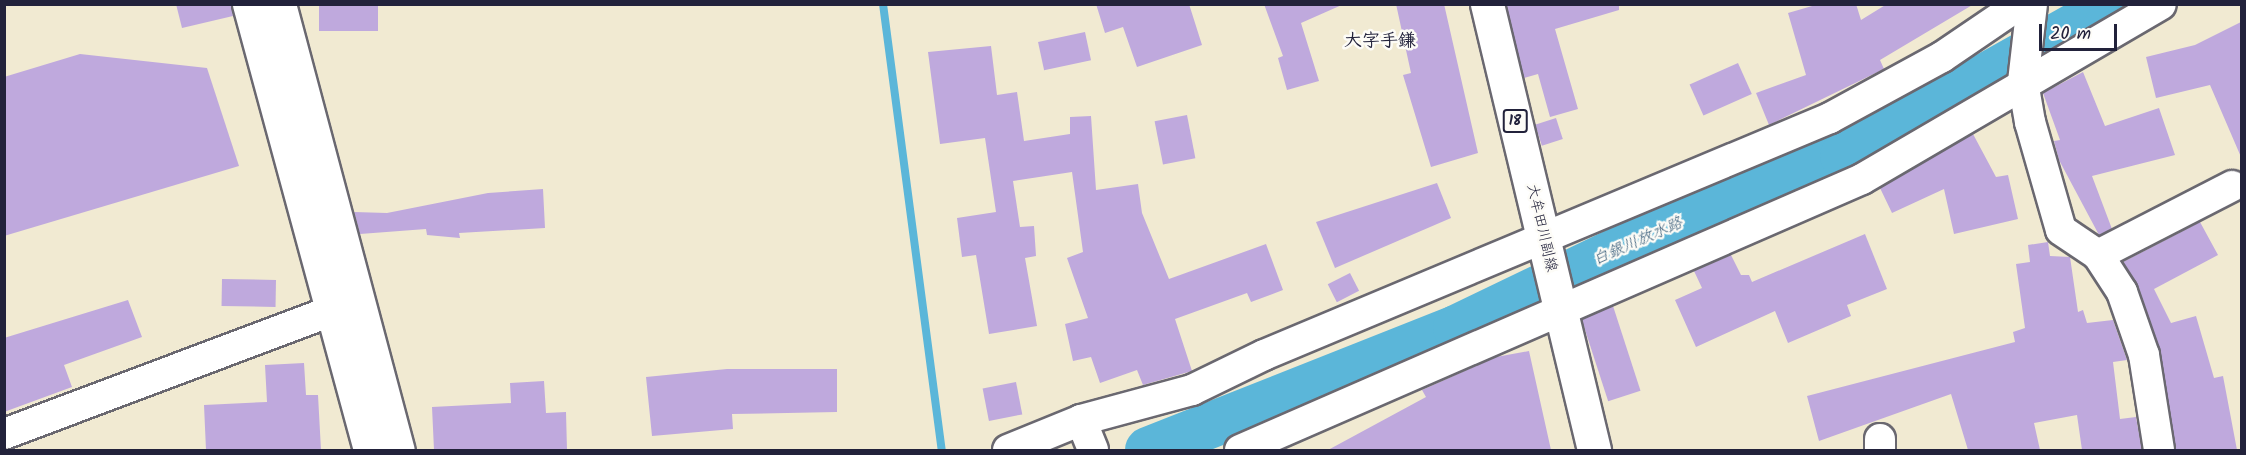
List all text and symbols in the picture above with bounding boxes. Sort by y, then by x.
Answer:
scale bar [2042,12,2120,50]
text: 20 m [2050,20,2091,49]
district label: 大字手鎌 [1344,31,1416,53]
road number: 18 [1502,110,1528,132]
street label: 大牟田川副線 [1522,182,1560,274]
water label: 白銀川放水路 [1590,214,1686,270]

